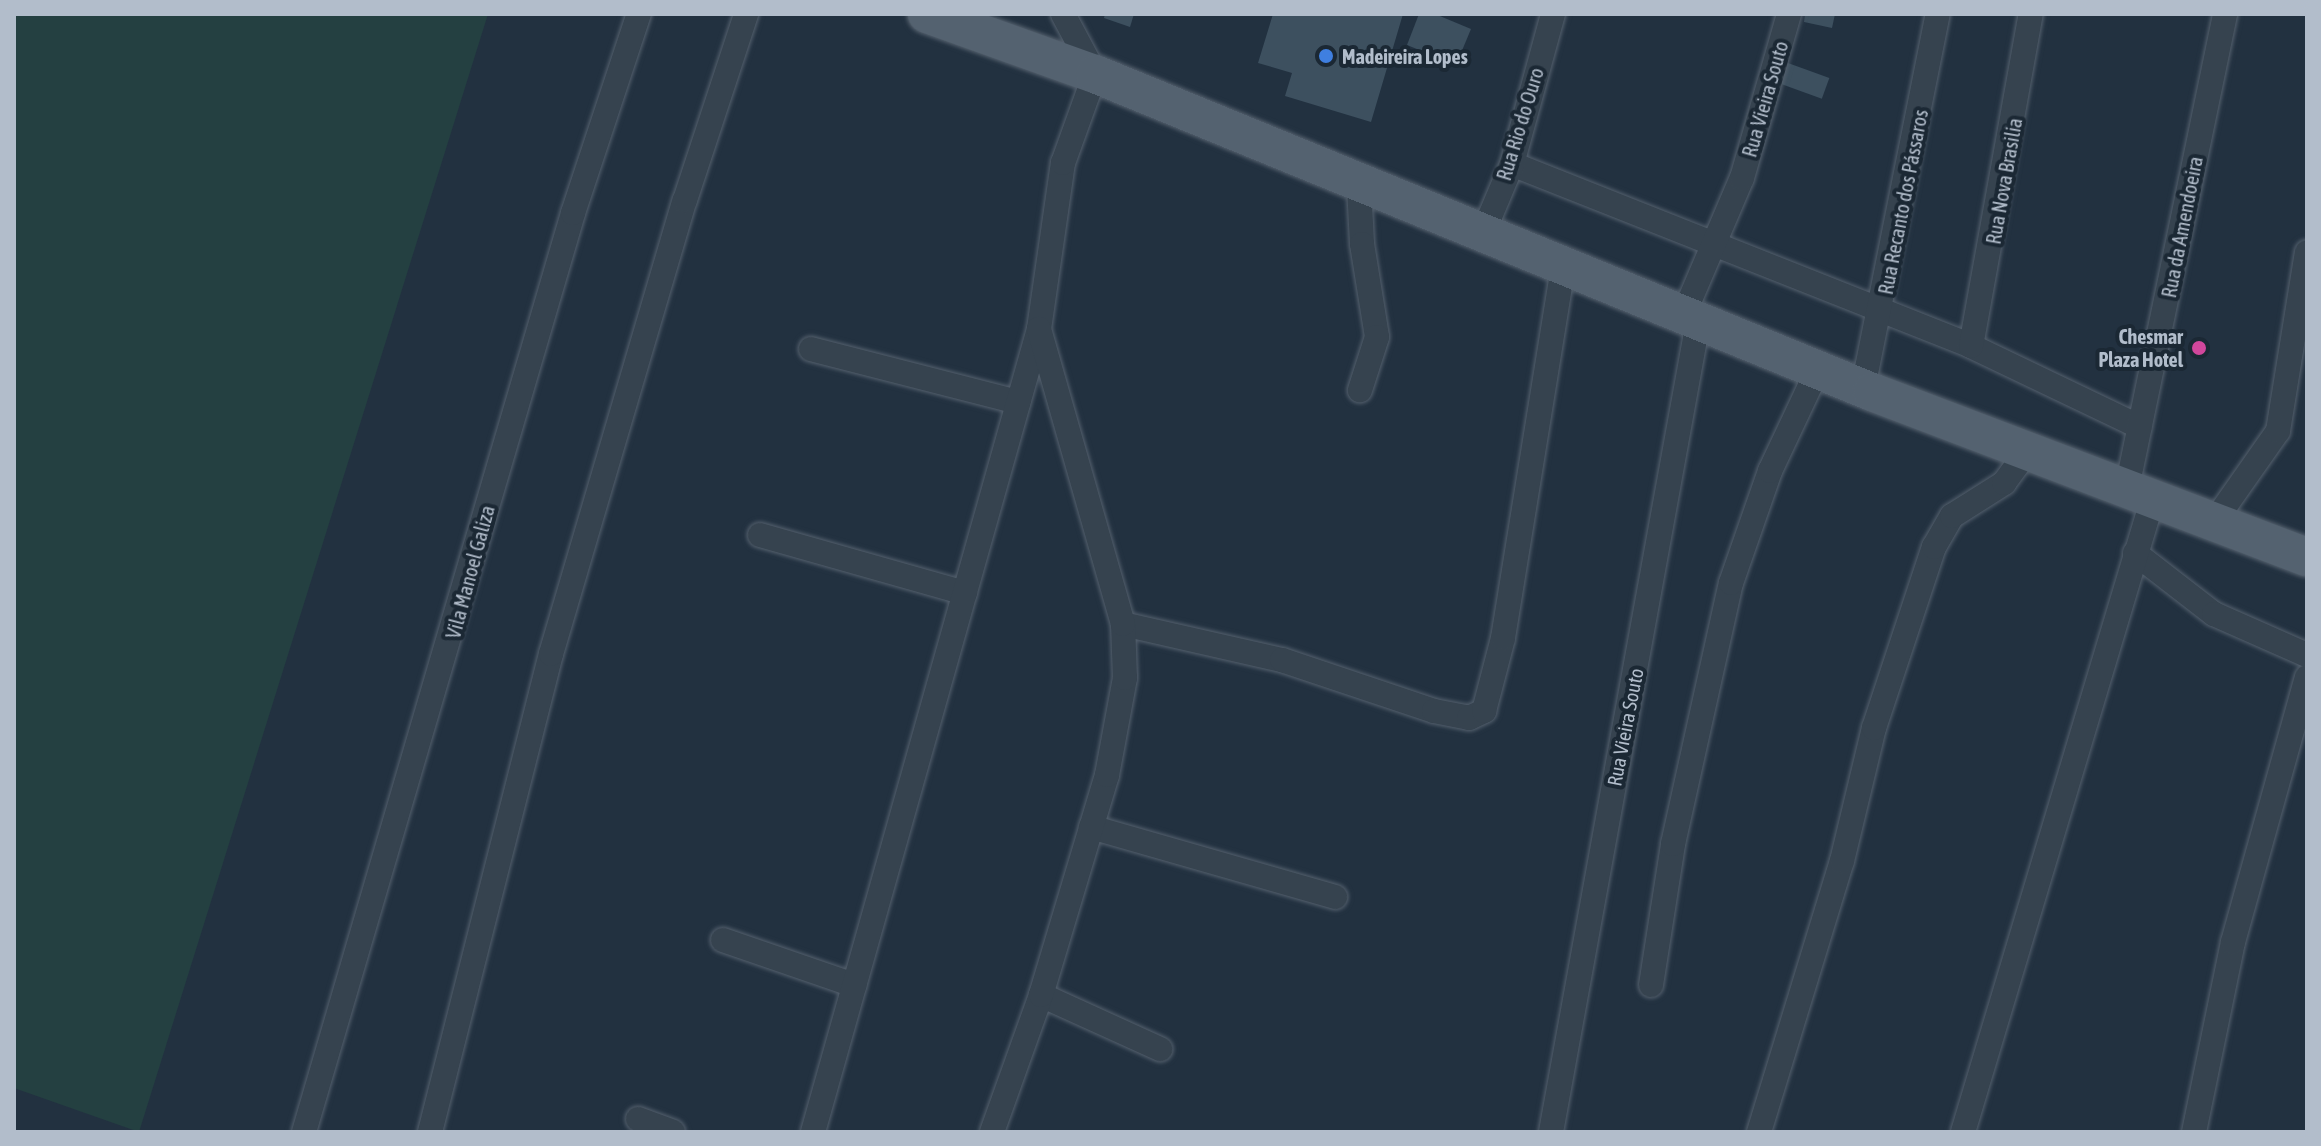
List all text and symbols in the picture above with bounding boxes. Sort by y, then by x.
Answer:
street label: Rua Vieira Souto [1737,38,1793,160]
place label: Madeireira Lopes [1342,44,1468,68]
marker: Madeireira Lopes [1317,47,1335,65]
street label: Rua Rio do Ouro [1491,65,1549,183]
street label: Rua Recanto dos Pássaros [1873,107,1933,297]
street label: Rua Nova Brasilia [1981,116,2027,246]
street label: Rua da Amendoeira [2157,154,2207,300]
place label: Chesmar Plaza Hotel [2098,324,2183,371]
marker: Chesmar Plaza Hotel [2190,339,2208,357]
street label: Vila Manoel Galiza [441,503,499,641]
street label: Rua Vieira Souto [1602,666,1648,788]

